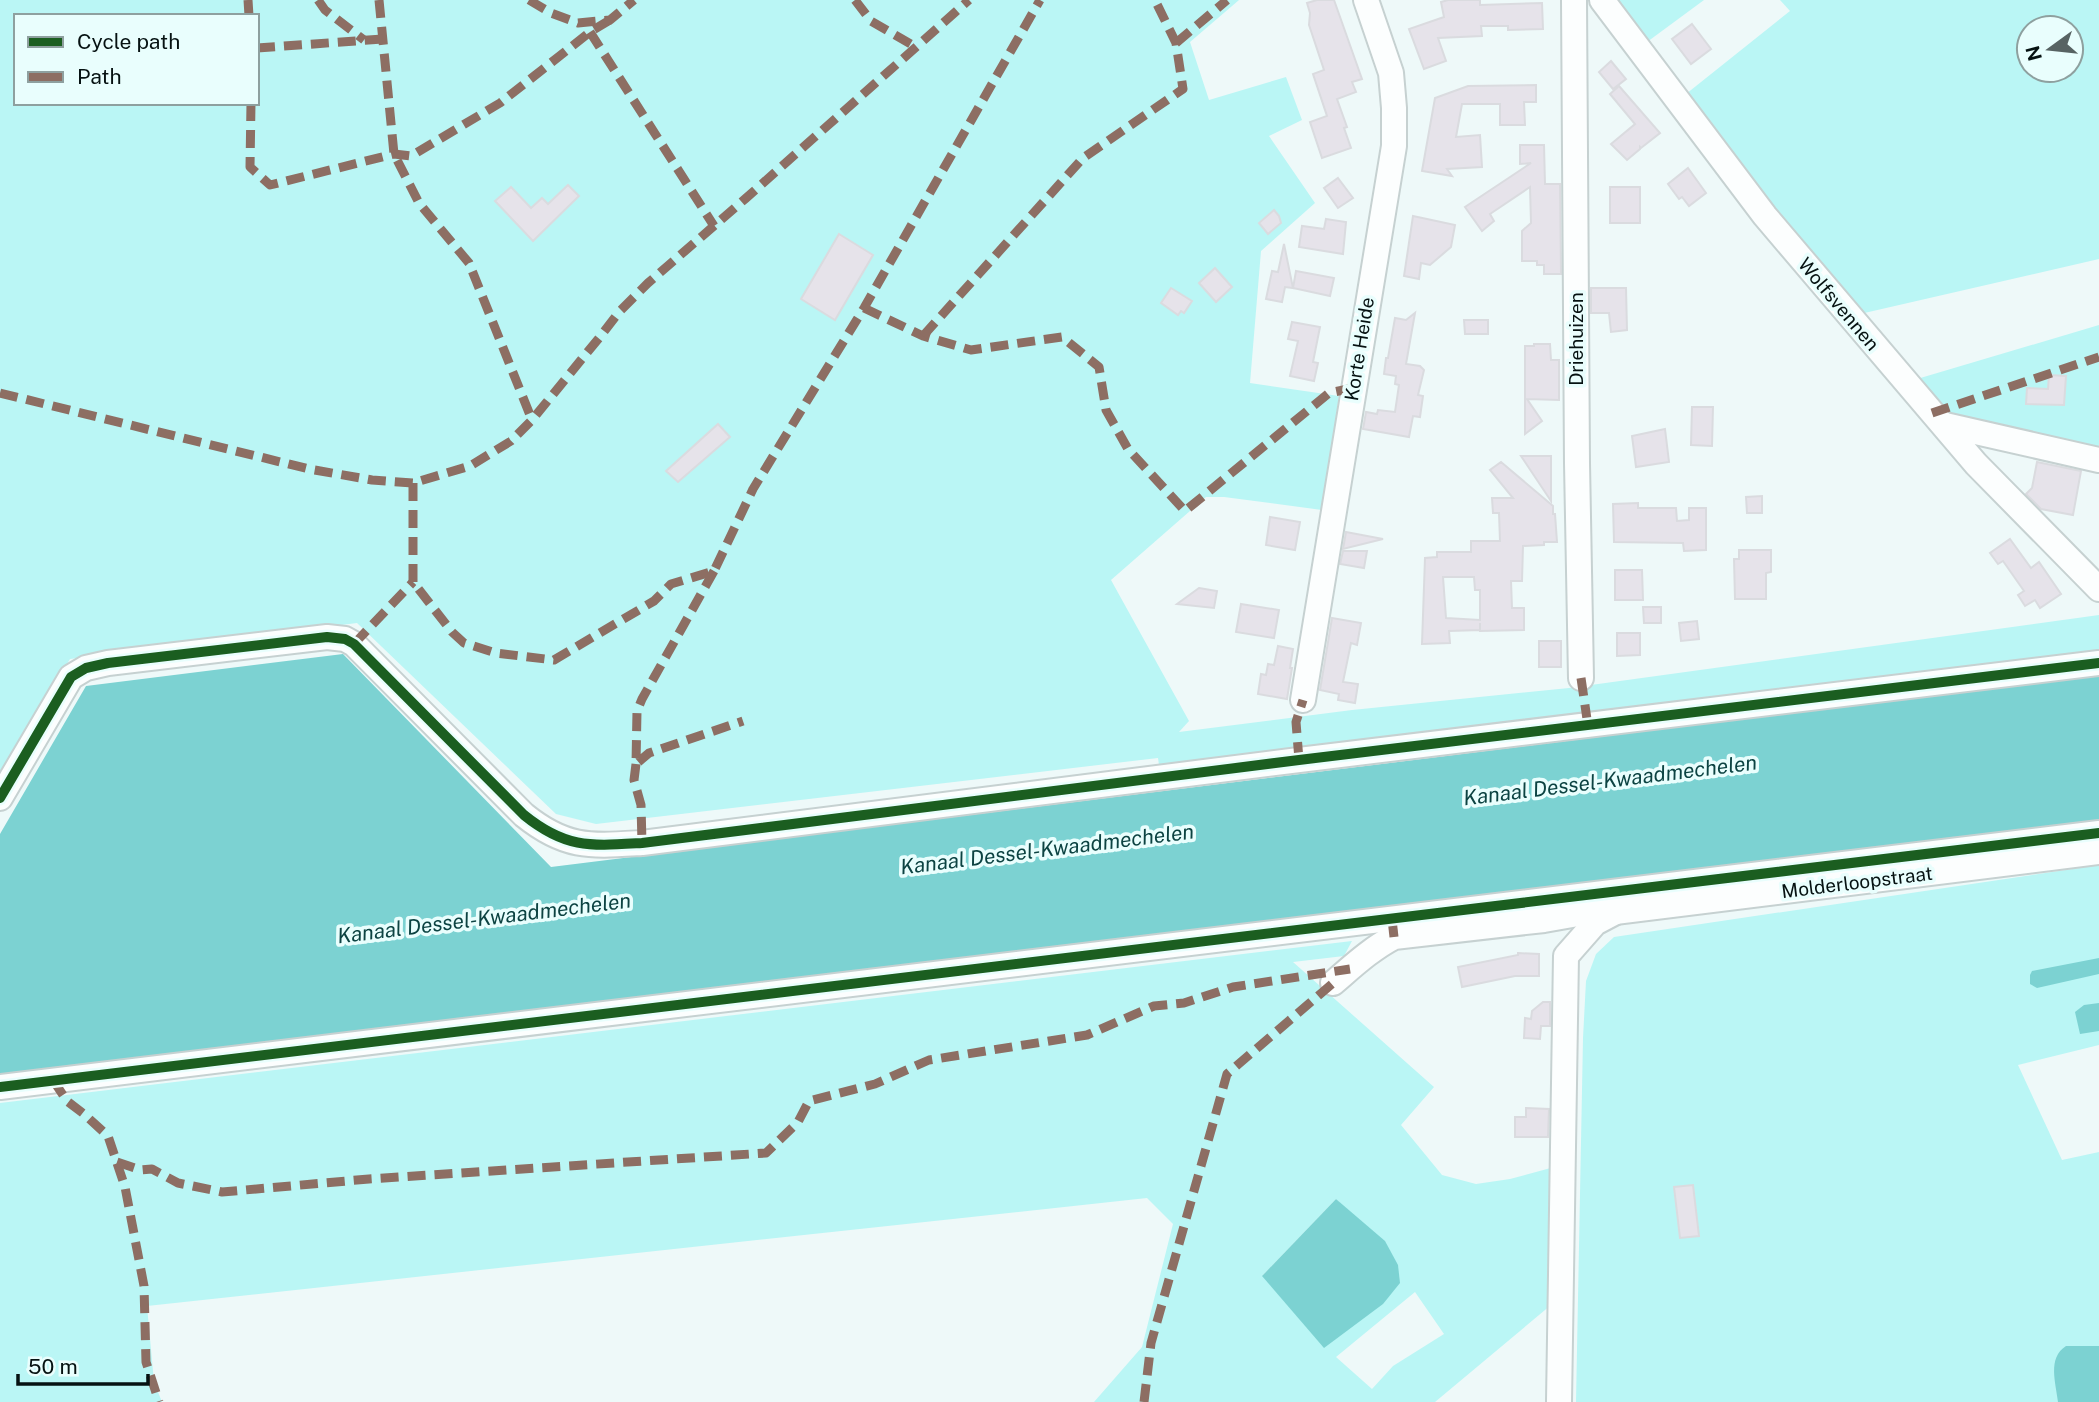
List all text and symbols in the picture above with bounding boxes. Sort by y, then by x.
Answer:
legend [14,14,259,105]
north arrow [2015,14,2085,84]
text: Cycle path [77,29,180,54]
text: N [2021,43,2046,63]
text: Path [77,64,122,89]
street label: Wolfsvennen [1794,253,1884,355]
street label: Driehuizen [1565,292,1587,386]
street label: Korte Heide [1340,296,1378,402]
water label: Kanaal Dessel-Kwaadmechelen [1462,750,1758,810]
water label: Kanaal Dessel-Kwaadmechelen [899,819,1195,879]
street label: Molderloopstraat [1780,862,1934,902]
water label: Kanaal Dessel-Kwaadmechelen [336,888,632,948]
scale bar [18,1342,147,1386]
text: 50 m [28,1354,78,1379]

